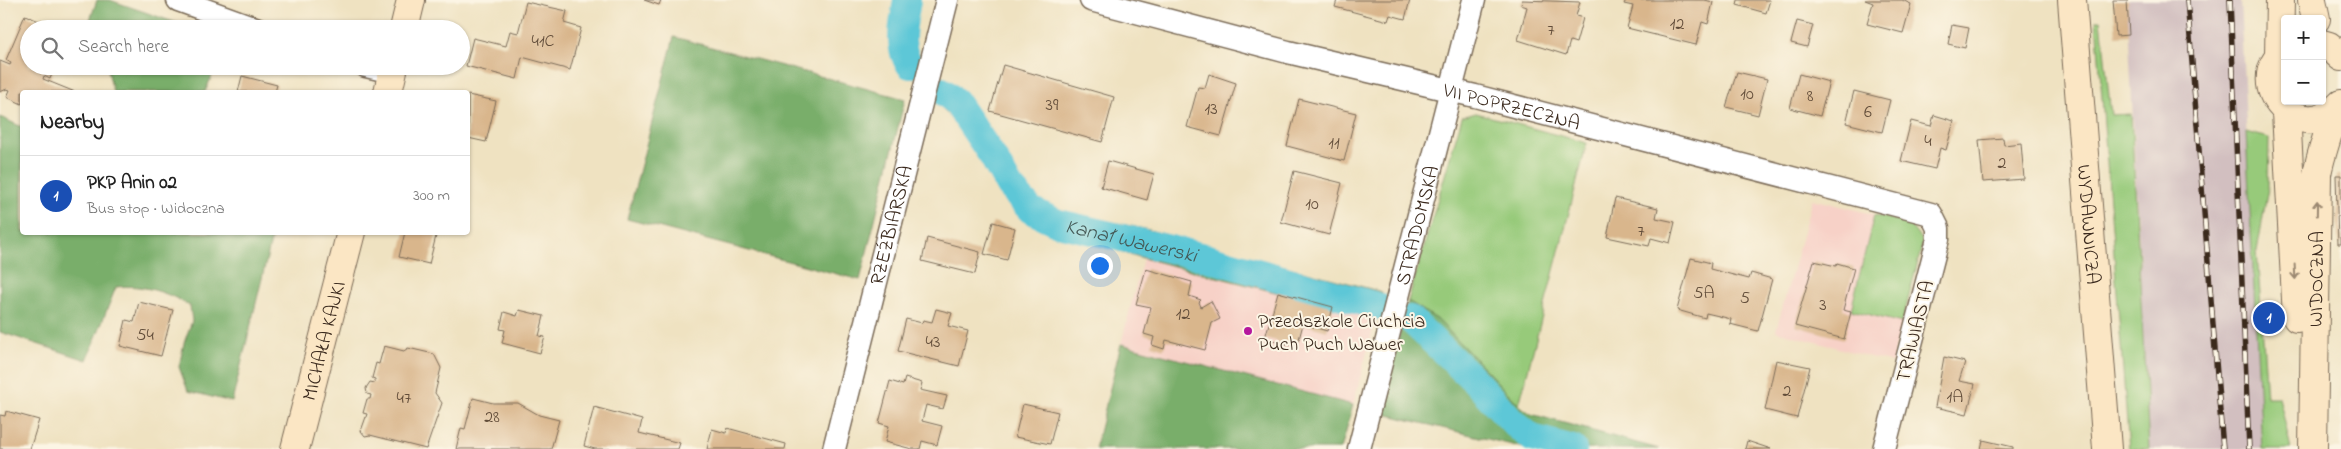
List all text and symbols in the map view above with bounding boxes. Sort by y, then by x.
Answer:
house number: 12 [1670,12,1684,38]
map controls [2281,15,2326,105]
button: + [2281,15,2326,60]
house number: 7 [1547,18,1555,44]
search box [20,20,470,75]
house number: 41C [531,29,555,55]
icon: search [38,34,66,62]
text: Search here [78,34,169,61]
button: − [2281,60,2326,105]
street label: VII POPRZECZNA [1439,77,1583,140]
house number: 10 [1740,82,1754,108]
house number: 8 [1807,84,1814,110]
house number: 39 [1046,93,1059,119]
house number: 13 [1204,97,1218,123]
house number: 6 [1864,100,1872,126]
text: Nearby [40,108,104,138]
house number: 4 [1924,129,1932,155]
house number: 11 [1328,131,1340,157]
house number: 2 [1998,151,2007,177]
street label: RZEŹBIARSKA [864,163,922,288]
street label: STRADOMSKA [1389,163,1448,289]
street label: WYDAWNICZA [2068,164,2106,286]
text: PKP Anin 02 [87,170,177,197]
text: 1 [53,184,59,208]
text: 300 m [413,184,450,208]
house number: 10 [1305,192,1319,218]
text: Bus stop · Widoczna [87,197,225,221]
one-way arrow [2312,200,2321,216]
water label: Kanał Wawerski [1062,212,1202,272]
house number: 7 [1637,219,1645,245]
street label: WIDOCZNA [2303,231,2333,327]
your location [1087,253,1113,279]
one-way arrow [2290,263,2299,279]
street label: MICHAŁA KAJKI [296,278,355,404]
street label: TRAWIASTA [1890,278,1943,386]
house number: 5A [1693,281,1715,307]
house number: 5 [1740,286,1750,312]
house number: 3 [1819,293,1827,319]
pin: 1 [2253,299,2285,337]
house number: 12 [1176,302,1190,328]
place label: Przedszkole Ciuchcia Puch Puch Wawer [1258,308,1425,360]
house number: 54 [136,323,154,349]
marker: Przedszkole Ciuchcia Puch Puch Wawer [1242,325,1254,337]
house number: 43 [926,330,940,356]
house number: 2 [1783,379,1792,405]
house number: 1A [1947,385,1963,411]
house number: 47 [397,386,412,412]
house number: 28 [484,405,500,431]

